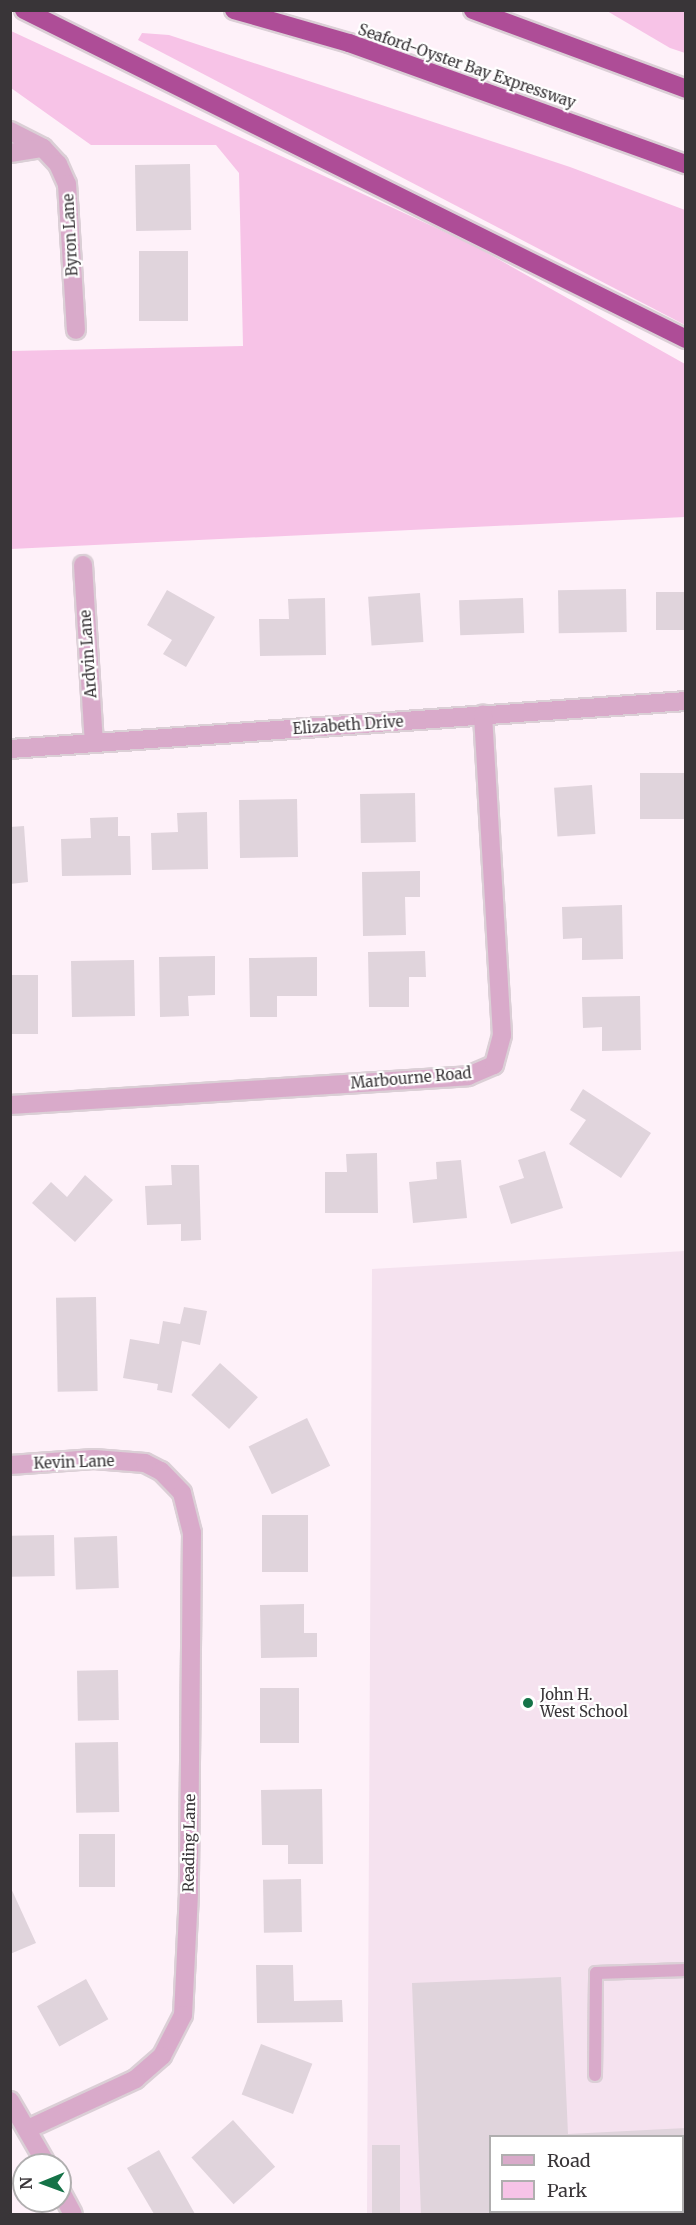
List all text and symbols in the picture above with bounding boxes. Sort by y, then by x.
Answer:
street label: Seaford-Oyster Bay Expressway [356,20,578,112]
street label: Byron Lane [59,193,81,277]
street label: Ardvin Lane [76,609,100,699]
street label: Elizabeth Drive [292,712,404,738]
street label: Marbourne Road [350,1064,472,1092]
street label: Kevin Lane [33,1452,115,1472]
place label: John H. West School [540,1685,628,1720]
marker: John H. West School [521,1696,535,1710]
street label: Reading Lane [179,1794,199,1892]
legend [489,2135,684,2213]
text: Road [547,2149,591,2172]
north arrow [12,2153,72,2213]
text: N [16,2177,36,2190]
text: Park [547,2179,587,2202]

